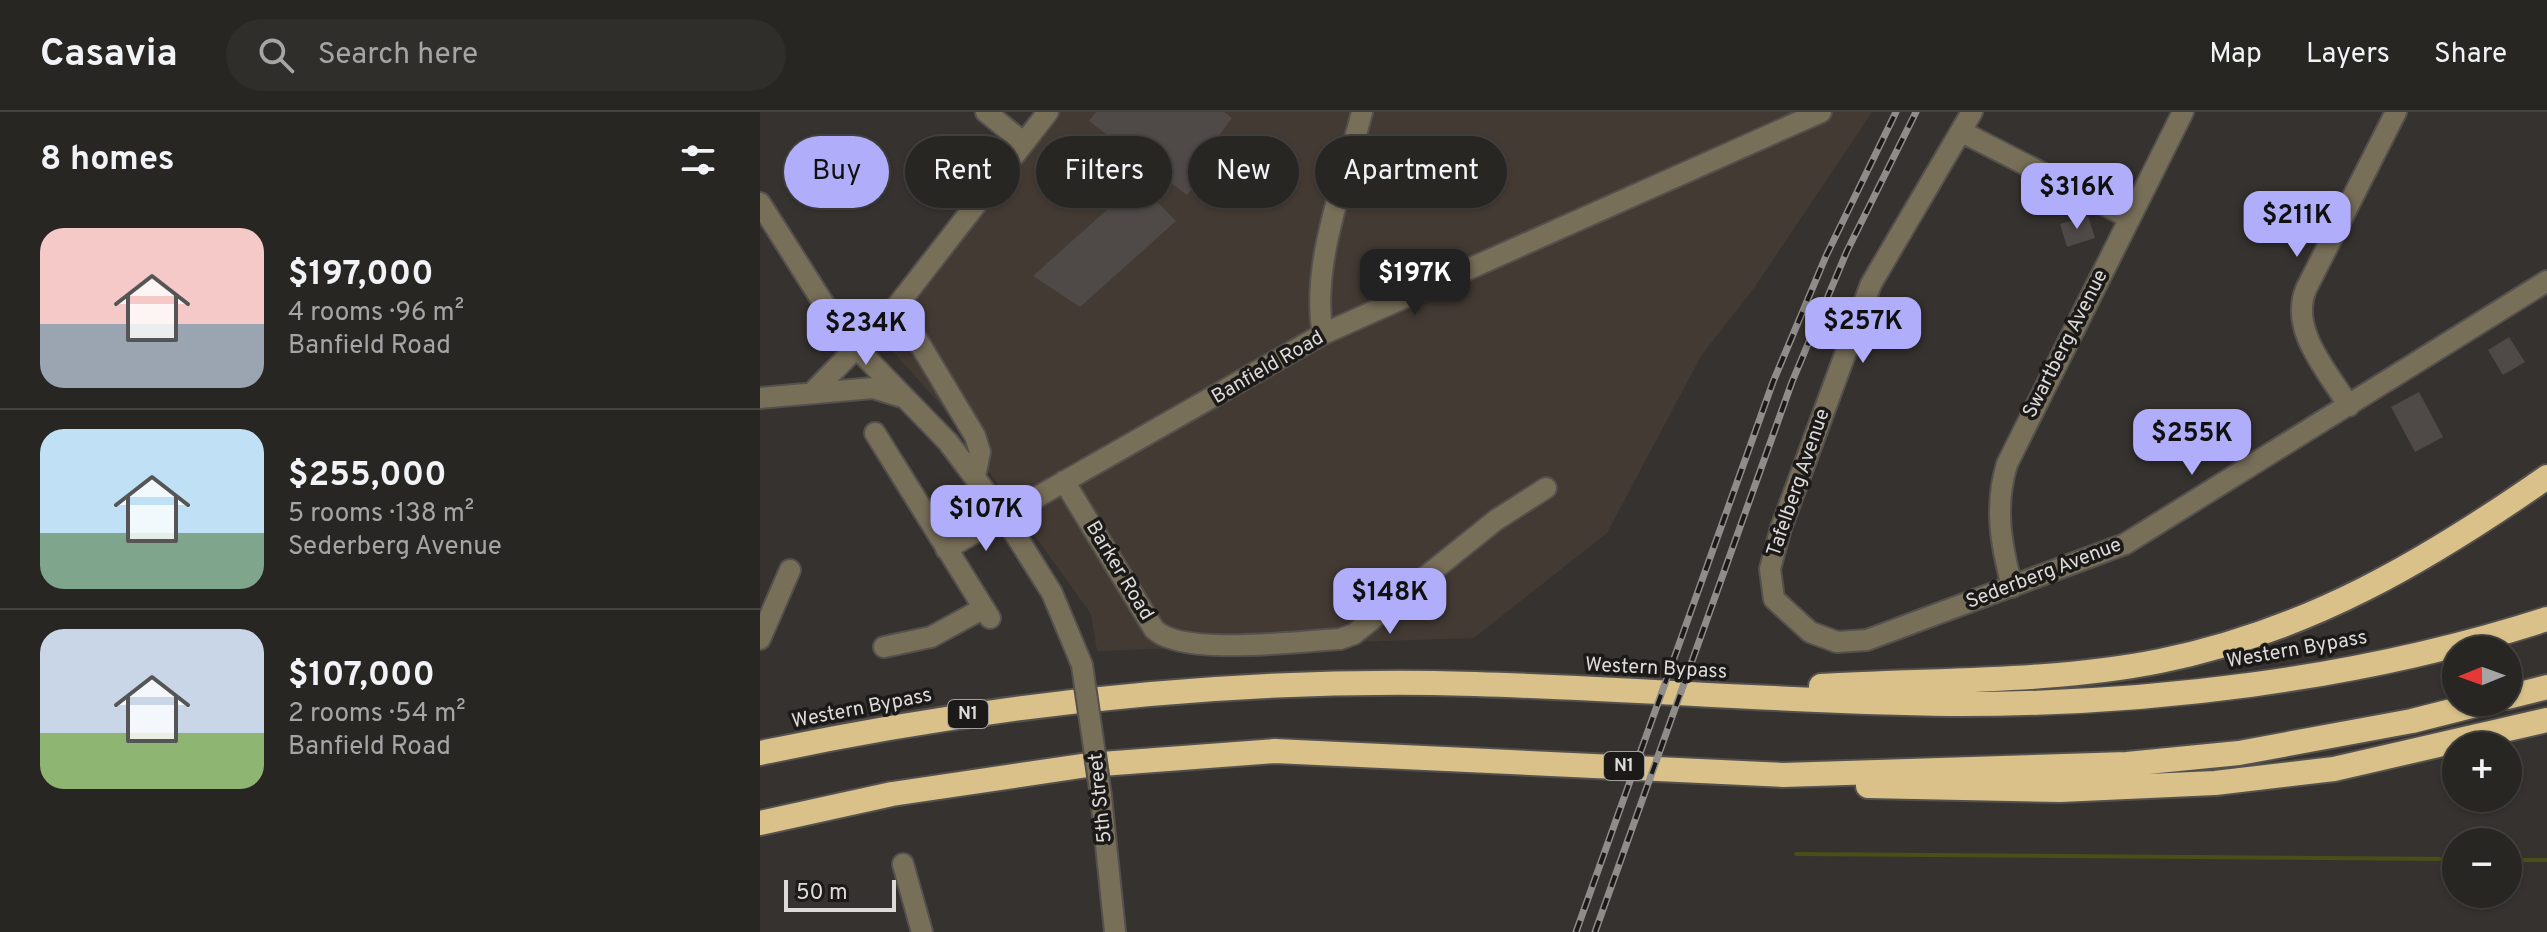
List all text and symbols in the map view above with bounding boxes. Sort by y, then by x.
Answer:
search box [226,19,786,91]
text: Casavia [40,31,178,80]
icon: search [254,33,298,77]
text: Search here [318,37,478,74]
text: Map [2209,37,2262,73]
text: Layers [2306,37,2390,73]
text: Share [2434,37,2507,73]
chip: Buy [784,136,889,208]
chip: Rent [905,136,1020,208]
chip: Filters [1036,136,1172,208]
chip: New [1188,136,1299,208]
chip: Apartment [1315,136,1507,208]
icon: filters [676,138,720,182]
text: 8 homes [40,139,174,182]
pin: $316K [2021,163,2133,231]
text: $316K [2039,172,2115,205]
pin: $211K [2241,191,2353,259]
text: $211K [2262,200,2332,233]
pin: $197K [1359,249,1471,317]
text: $197,000 [288,254,434,297]
text: $197K [1378,258,1452,291]
icon: home [104,260,200,356]
street label: Swartberg Avenue [2017,265,2115,423]
text: 4 rooms · 96 m² [288,297,464,330]
pin: $257K [1807,297,1919,365]
pin: $234K [810,299,922,367]
text: $257K [1823,306,1903,339]
text: $234K [825,308,907,341]
street label: Banfield Road [1207,325,1329,411]
text: Banfield Road [288,330,451,363]
street label: Tafelberg Avenue [1761,406,1837,560]
pin: $255K [2136,409,2248,477]
text: $255K [2151,418,2233,451]
text: $255,000 [288,455,447,498]
icon: home [104,461,200,557]
pin: $107K [930,485,1042,553]
text: $107K [949,494,1023,527]
text: 5 rooms · 138 m² [288,498,474,531]
street label: Barker Road [1079,517,1159,625]
text: Sederberg Avenue [288,531,502,564]
street label: Sederberg Avenue [1963,532,2125,616]
pin: $148K [1334,568,1446,636]
text: $148K [1351,577,1429,610]
street label: Western Bypass [2225,625,2369,675]
north arrow [2442,636,2522,716]
map controls [2442,636,2522,908]
street label: Western Bypass [1584,652,1728,686]
text: $107,000 [288,655,435,698]
icon: home [104,661,200,757]
street label: Western Bypass [790,683,934,735]
text: 2 rooms · 54 m² [288,698,466,731]
road number: N1 [948,700,988,728]
text: Banfield Road [288,731,451,764]
button: + [2442,732,2522,812]
street label: 5th Street [1083,752,1119,844]
road number: N1 [1604,752,1644,780]
button: − [2442,828,2522,908]
scale bar [784,876,896,912]
text: 50 m [796,880,848,907]

